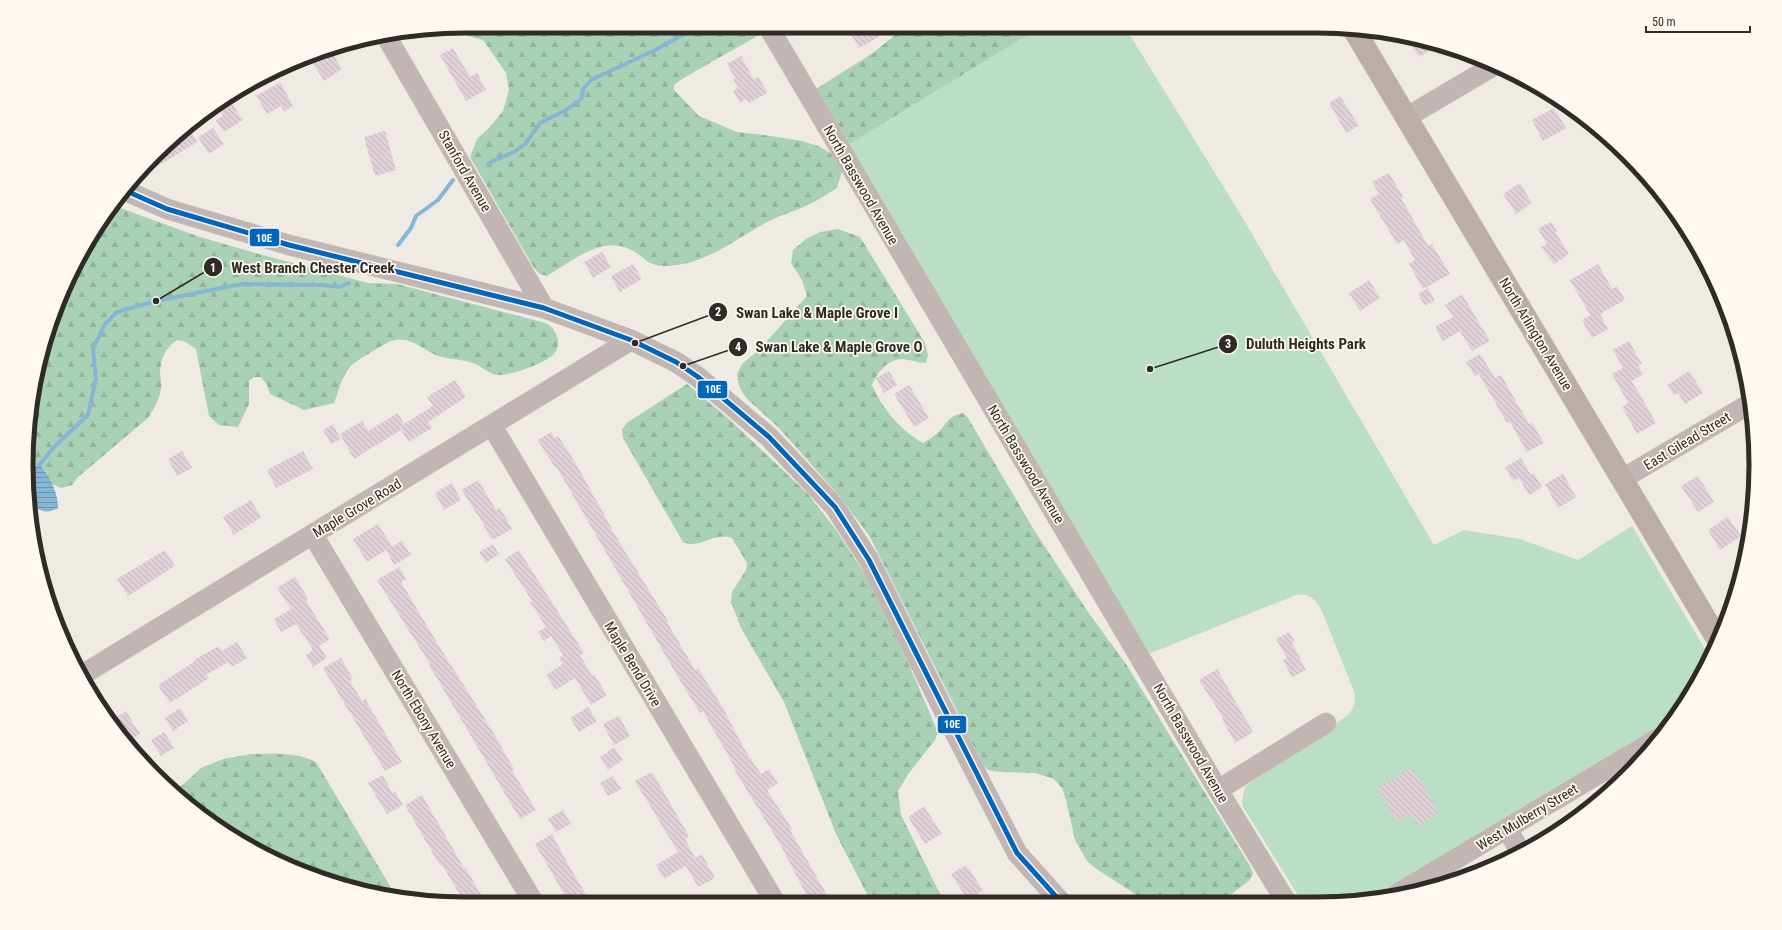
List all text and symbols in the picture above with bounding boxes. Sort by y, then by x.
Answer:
scale bar [1646,8,1750,34]
text: 50 m [1652,15,1676,29]
street label: North Basswood Avenue [820,122,902,248]
street label: Stanford Avenue [435,128,495,215]
line badge: 10E [249,228,280,247]
text: 10E [256,232,273,245]
callout: West Branch Chester Creek [203,254,402,281]
text: West Branch Chester Creek [231,259,396,277]
text: 1 [210,261,216,275]
street label: North Arlington Avenue [1496,275,1576,393]
callout: Swan Lake & Maple Grove I [708,299,906,326]
text: Swan Lake & Maple Grove I [736,304,898,322]
text: 2 [715,305,721,319]
callout: Duluth Heights Park [1218,330,1374,357]
callout: Swan Lake & Maple Grove O [728,334,931,361]
text: Duluth Heights Park [1246,335,1367,353]
text: 3 [1225,337,1231,351]
text: Swan Lake & Maple Grove O [756,338,923,356]
text: 4 [735,340,741,354]
line badge: 10E [697,380,728,399]
text: 10E [705,383,722,396]
street label: North Basswood Avenue [984,402,1068,526]
street label: East Gilead Street [1641,409,1733,473]
street label: Maple Grove Road [310,475,404,541]
street label: Maple Bend Drive [601,619,665,710]
street label: North Ebony Avenue [388,667,460,771]
street label: North Basswood Avenue [1150,680,1232,806]
line badge: 10E [937,715,967,734]
text: 10E [944,718,961,731]
street label: West Mulberry Street [1473,780,1581,854]

